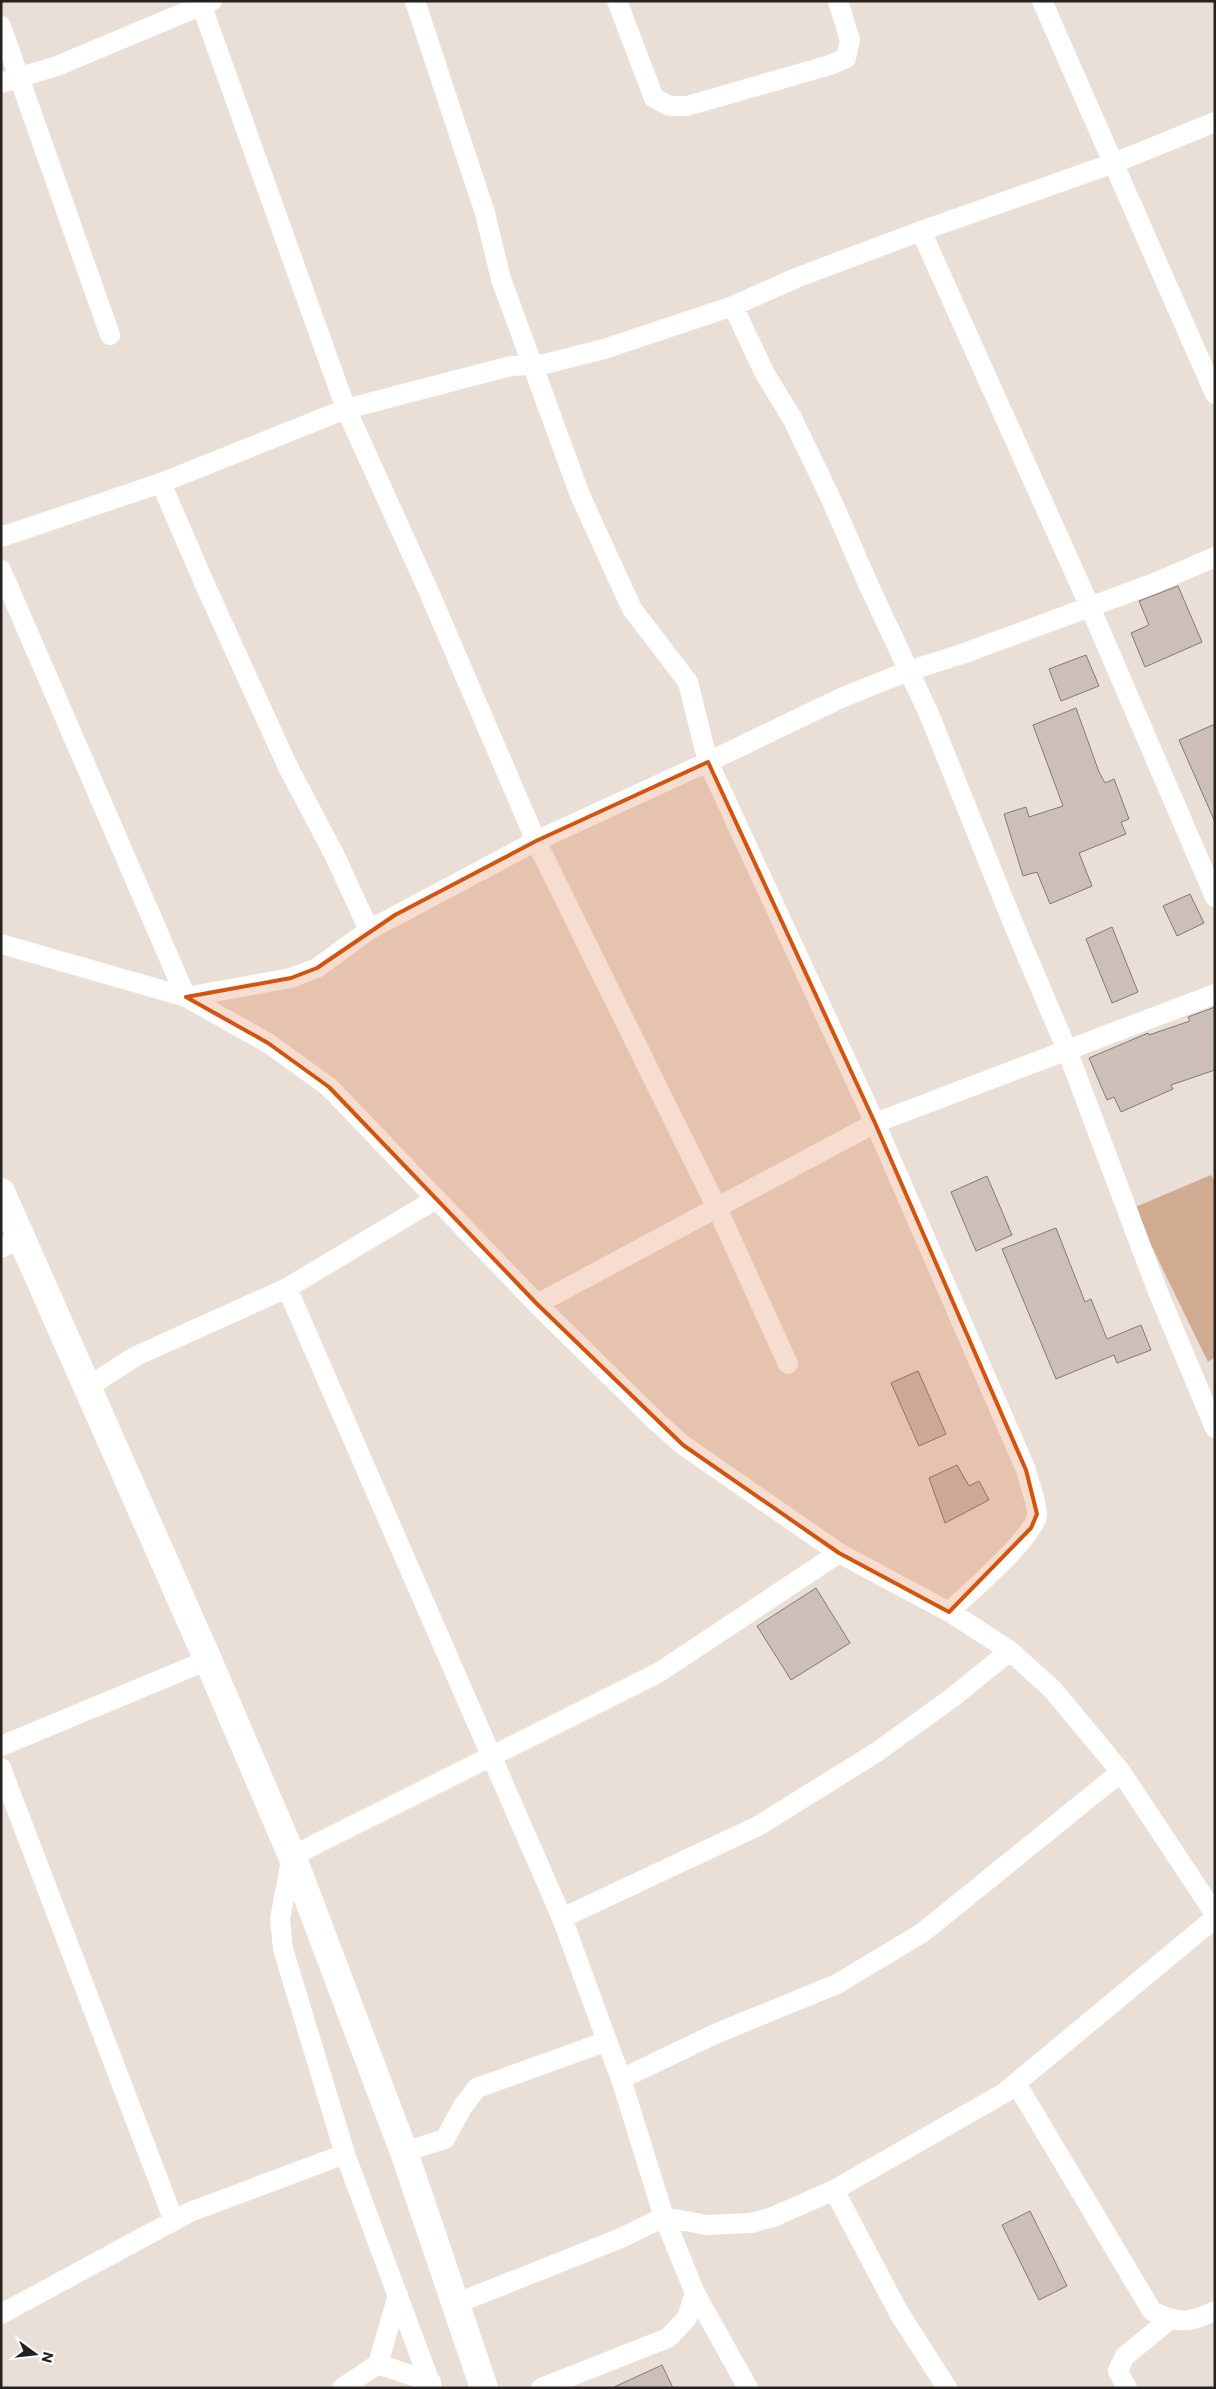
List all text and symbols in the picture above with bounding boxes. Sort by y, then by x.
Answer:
north arrow [10,2329,60,2379]
text: N [38,2350,58,2365]

